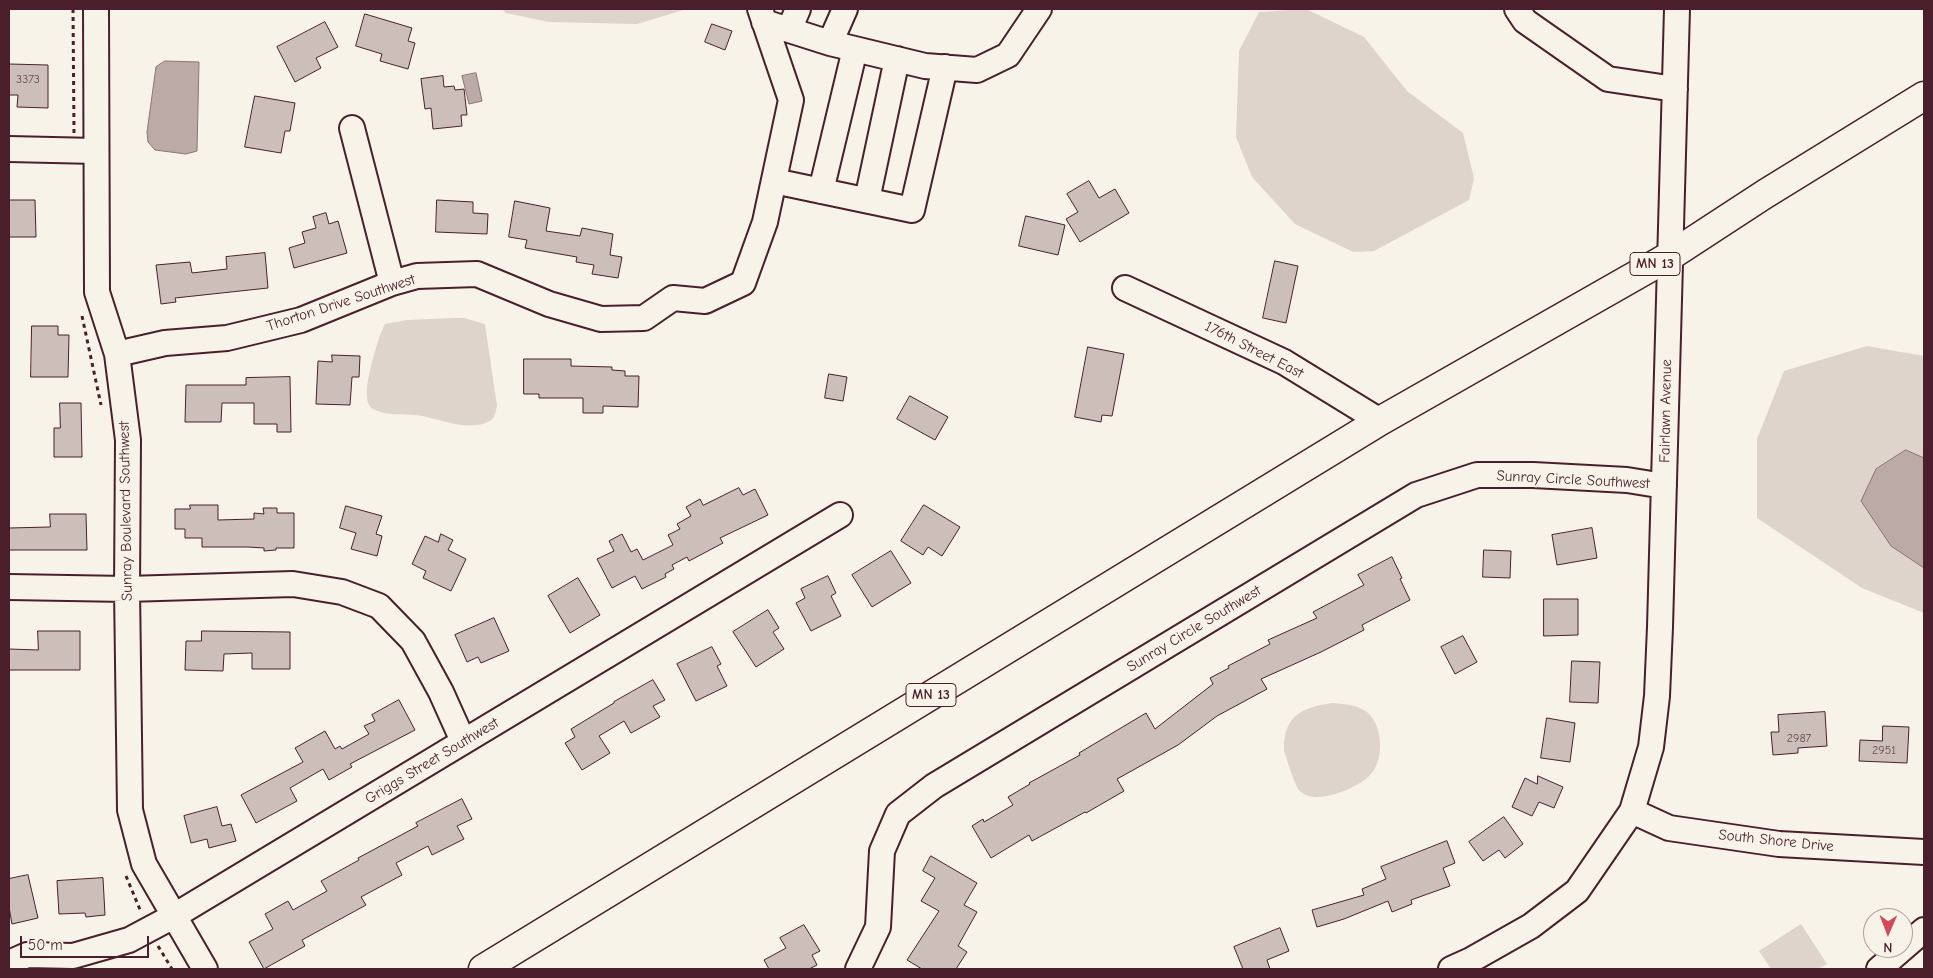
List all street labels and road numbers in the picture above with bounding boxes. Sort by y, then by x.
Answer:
road number: MN 13 [1630,252,1680,276]
street label: Thorton Drive Southwest [264,270,418,336]
street label: 176th Street East [1202,317,1306,383]
street label: Fairlawn Avenue [1656,359,1676,463]
street label: Sunray Boulevard Southwest [115,421,137,601]
street label: Sunray Circle Southwest [1496,467,1650,493]
street label: Sunray Circle Southwest [1124,582,1264,676]
road number: MN 13 [906,684,956,706]
street label: Griggs Street Southwest [362,714,502,808]
street label: South Shore Drive [1717,826,1835,856]

